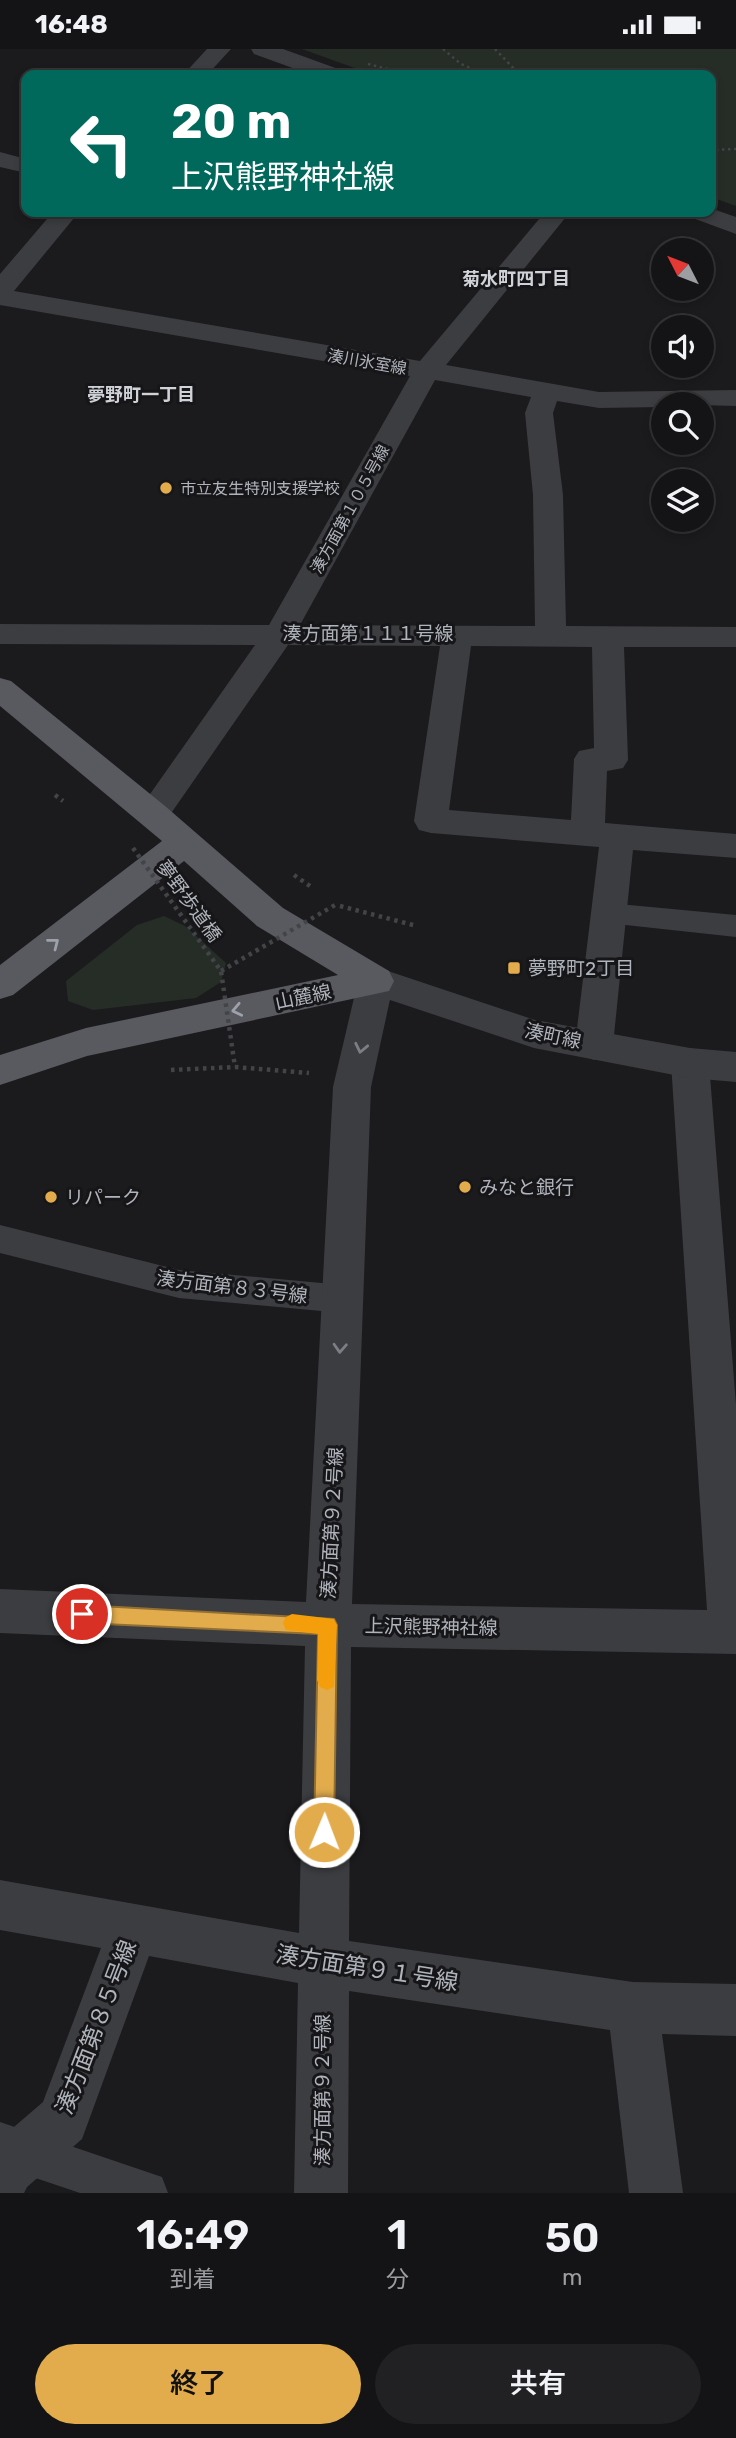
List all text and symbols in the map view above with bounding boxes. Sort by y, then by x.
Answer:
text: 16:48 [35,9,108,40]
text: 20 m [171,92,292,150]
icon: left [56,98,147,189]
text: 上沢熊野神社線 [171,158,395,196]
north arrow [651,238,714,301]
map controls [651,238,714,532]
district label: 菊水町四丁目 [462,268,570,290]
button: sound [651,315,714,378]
street label: 湊川氷室線 [326,346,408,378]
district label: 夢野町一丁目 [87,384,195,406]
button: search [651,392,714,455]
street label: 湊方面第１０５号線 [307,441,393,577]
button: layers [651,469,714,532]
place label: 市立友生特別支援学校 [180,479,340,498]
marker: 市立友生特別支援学校 [158,480,174,496]
street label: 湊方面第１１１号線 [282,622,454,645]
street label: 夢野歩道橋 [152,856,226,946]
one-way arrow [46,939,59,951]
place label: 夢野町2丁目 [528,957,634,980]
marker: 夢野町2丁目 [506,960,522,976]
street label: 山麓線 [273,980,333,1014]
one-way arrow [231,1002,243,1017]
street label: 湊町線 [523,1019,583,1053]
one-way arrow [355,1042,370,1054]
place label: みなと銀行 [479,1176,574,1199]
marker: みなと銀行 [457,1179,473,1195]
place label: リパーク [65,1186,141,1209]
marker: リパーク [43,1189,59,1205]
street label: 湊方面第８３号線 [155,1266,309,1308]
one-way arrow [333,1342,348,1353]
street label: 湊方面第９２号線 [317,1446,347,1600]
pin [52,1584,112,1644]
icon: arrive [63,1595,101,1633]
street label: 上沢熊野神社線 [364,1614,498,1640]
position arrow [287,1795,361,1869]
street label: 湊方面第８５号線 [50,1936,142,2118]
street label: 湊方面第９１号線 [274,1940,460,1996]
street label: 湊方面第９２号線 [311,2014,334,2166]
text: 16:49 [136,2210,249,2260]
text: 1 [387,2210,407,2260]
text: 50 [545,2213,600,2263]
text: m [562,2263,583,2291]
text: 到着 [170,2265,216,2293]
text: 分 [386,2265,409,2293]
button: 終了 [35,2344,361,2424]
button: 共有 [375,2344,701,2424]

